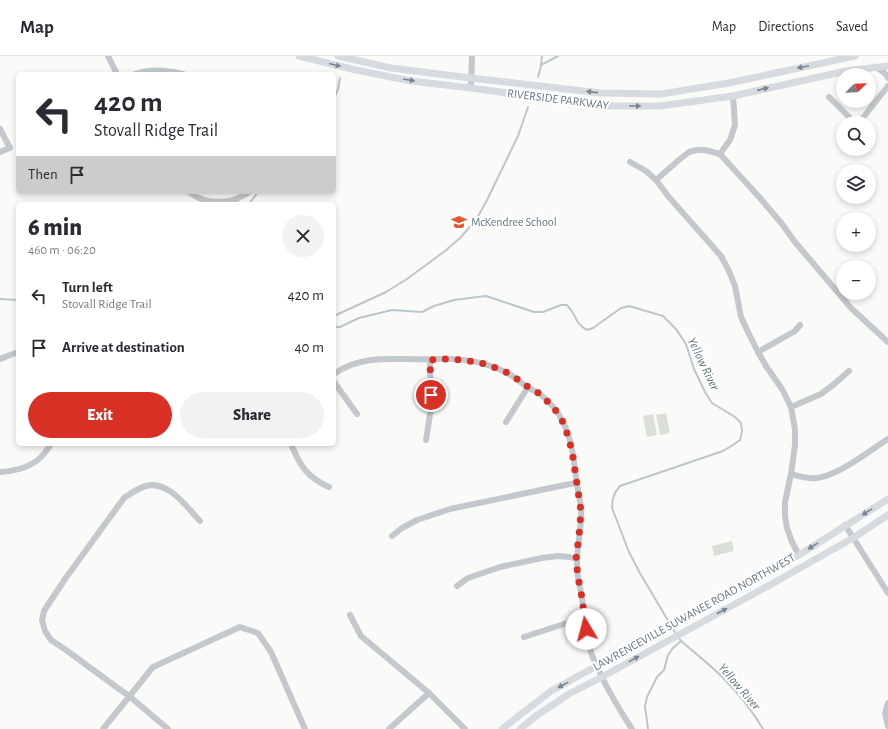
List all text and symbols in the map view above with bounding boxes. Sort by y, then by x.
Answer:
text: Map [20,18,54,37]
text: Map [712,20,736,34]
text: Directions [758,20,814,34]
text: Saved [836,20,868,34]
one-way arrow [329,62,341,68]
one-way arrow [797,65,809,71]
north arrow [836,68,876,108]
map controls [836,68,876,300]
one-way arrow [402,78,415,84]
one-way arrow [757,86,770,92]
street label: RIVERSIDE PARKWAY [507,87,610,111]
icon: left [28,88,80,140]
one-way arrow [586,88,598,95]
text: 420 m [94,89,163,117]
one-way arrow [629,103,642,109]
button: search [836,116,876,156]
text: Stovall Ridge Trail [94,122,218,140]
icon: arrive [66,164,88,186]
button: layers [836,164,876,204]
text: Then [28,167,58,182]
button: + [836,212,876,252]
school or university icon: McKendree School [450,213,468,231]
button: close [282,215,324,257]
text: 6 min [28,216,82,240]
place label: McKendree School [471,216,557,228]
text: 460 m · 06:20 [28,244,96,257]
button: − [836,260,876,300]
text: Turn left [62,280,113,295]
icon: left [28,285,50,307]
text: 420 m [288,288,324,303]
text: Stovall Ridge Trail [62,298,152,311]
water label: Yellow River [685,336,722,393]
icon: arrive [28,337,50,359]
text: Arrive at destination [62,340,185,355]
text: 40 m [294,340,324,355]
pin [414,378,448,412]
icon: arrive [420,384,442,406]
button: Exit [28,392,172,438]
button: Share [180,392,324,438]
one-way arrow [862,508,872,516]
one-way arrow [807,542,819,549]
street label: LAWRENCEVILLE SUWANEE ROAD NORTHWEST [591,551,797,673]
position arrow [565,608,607,650]
one-way arrow [716,608,728,615]
one-way arrow [628,656,640,663]
water label: Yellow River [715,661,763,713]
one-way arrow [557,682,569,688]

